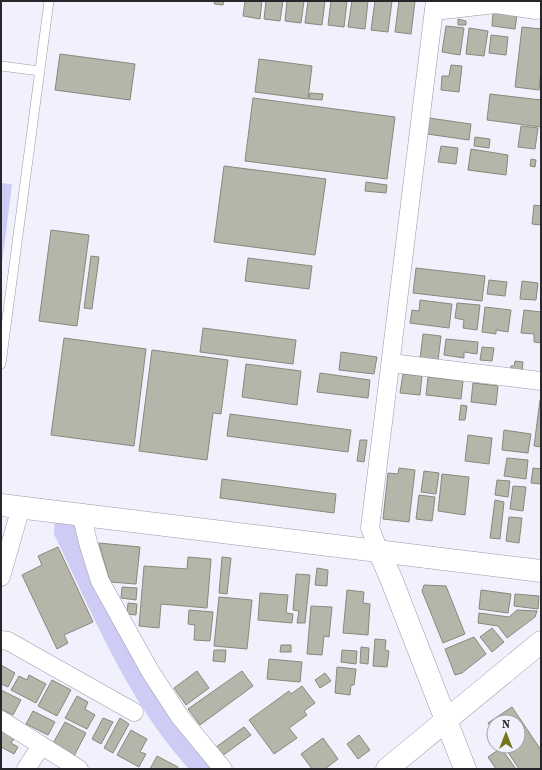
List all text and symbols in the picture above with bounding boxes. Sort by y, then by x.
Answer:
north arrow [486,714,526,754]
text: N [502,717,510,732]

